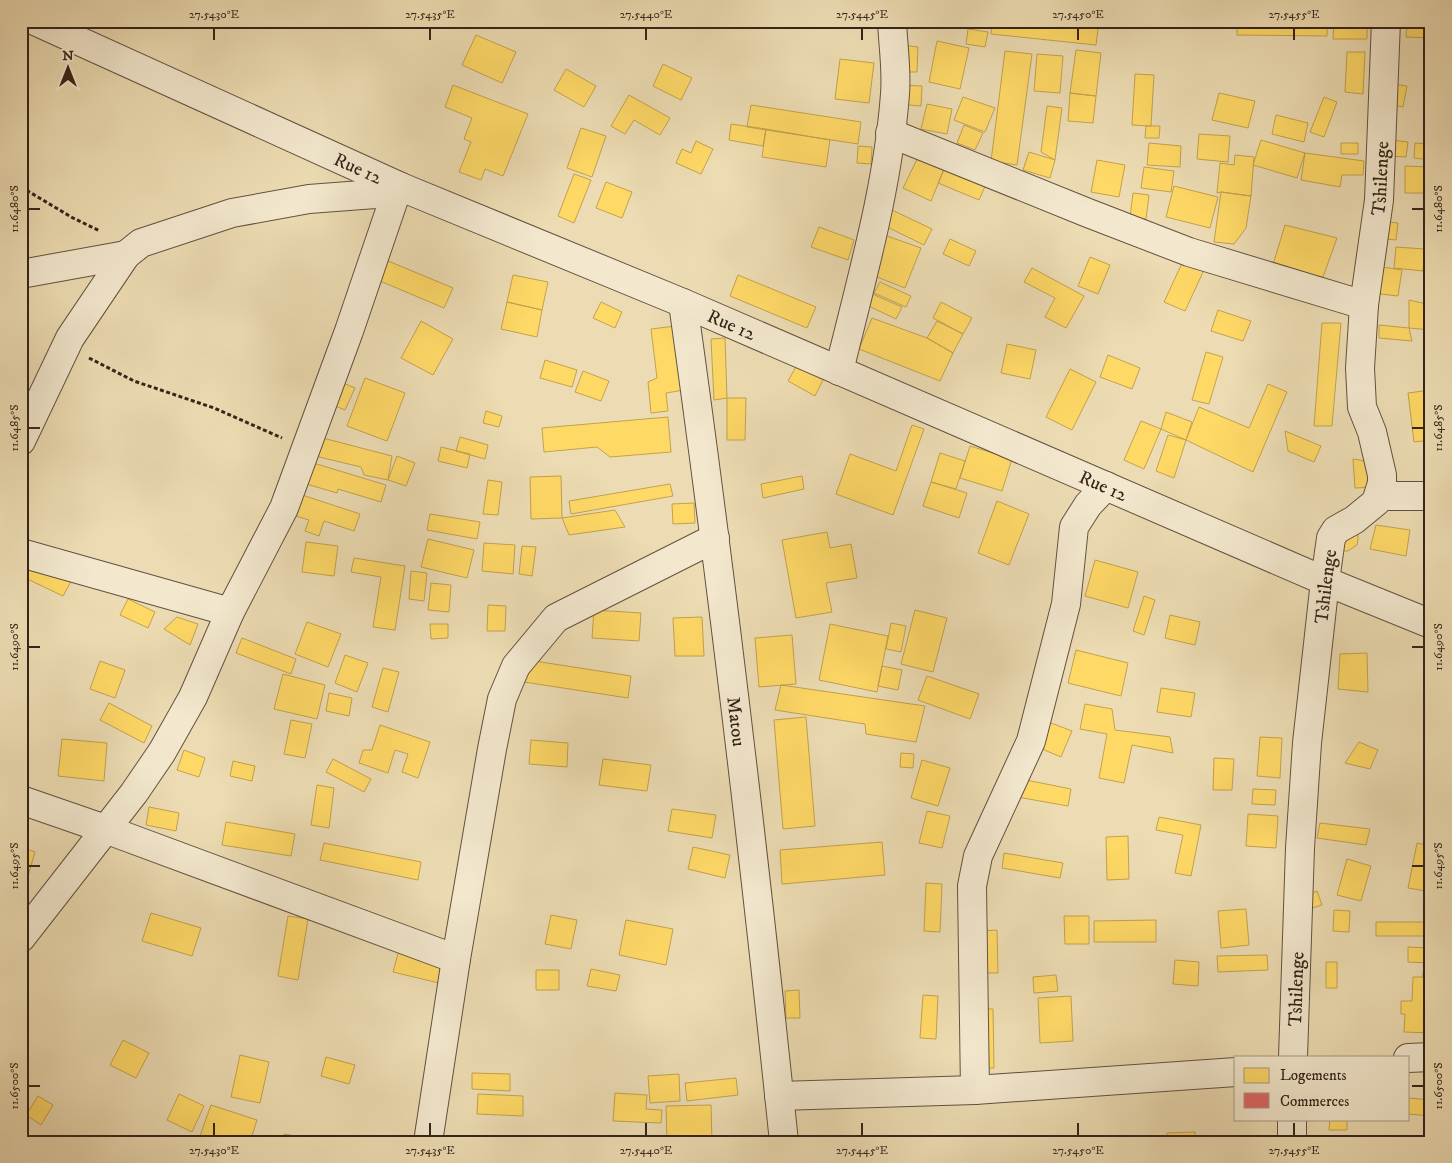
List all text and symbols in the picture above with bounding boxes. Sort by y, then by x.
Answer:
text: 27.5430°E [189,7,240,22]
text: 27.5435°E [405,7,455,22]
text: 27.5440°E [620,7,673,22]
text: 27.5445°E [836,7,888,22]
text: 27.5450°E [1052,7,1104,22]
text: 27.5455°E [1269,7,1320,22]
north arrow [42,42,92,92]
text: N [62,47,74,65]
street label: Tshilenge [1367,141,1394,217]
street label: Rue 12 [330,148,386,190]
text: 11.6480°S [7,185,22,233]
text: 11.6480°S [1431,185,1446,233]
street label: Rue 12 [704,305,759,346]
text: 11.6485°S [7,405,22,451]
text: 11.6485°S [1431,405,1446,451]
street label: Rue 12 [1075,466,1131,507]
street label: Tshilenge [1310,548,1342,625]
text: 11.6490°S [7,623,22,671]
text: 11.6490°S [1431,623,1446,671]
street label: Matou [721,695,750,748]
text: 11.6495°S [7,843,22,889]
text: 11.6495°S [1431,843,1446,889]
street label: Tshilenge [1284,951,1310,1027]
legend [1234,1056,1410,1120]
text: 11.6500°S [7,1063,22,1109]
text: 11.6500°S [1431,1063,1446,1109]
text: Logements [1280,1066,1347,1085]
text: Commerces [1280,1092,1349,1111]
text: 27.5430°E [189,1143,240,1158]
text: 27.5435°E [405,1143,455,1158]
text: 27.5440°E [620,1143,673,1158]
text: 27.5445°E [836,1143,888,1158]
text: 27.5450°E [1052,1143,1104,1158]
text: 27.5455°E [1269,1143,1320,1158]

